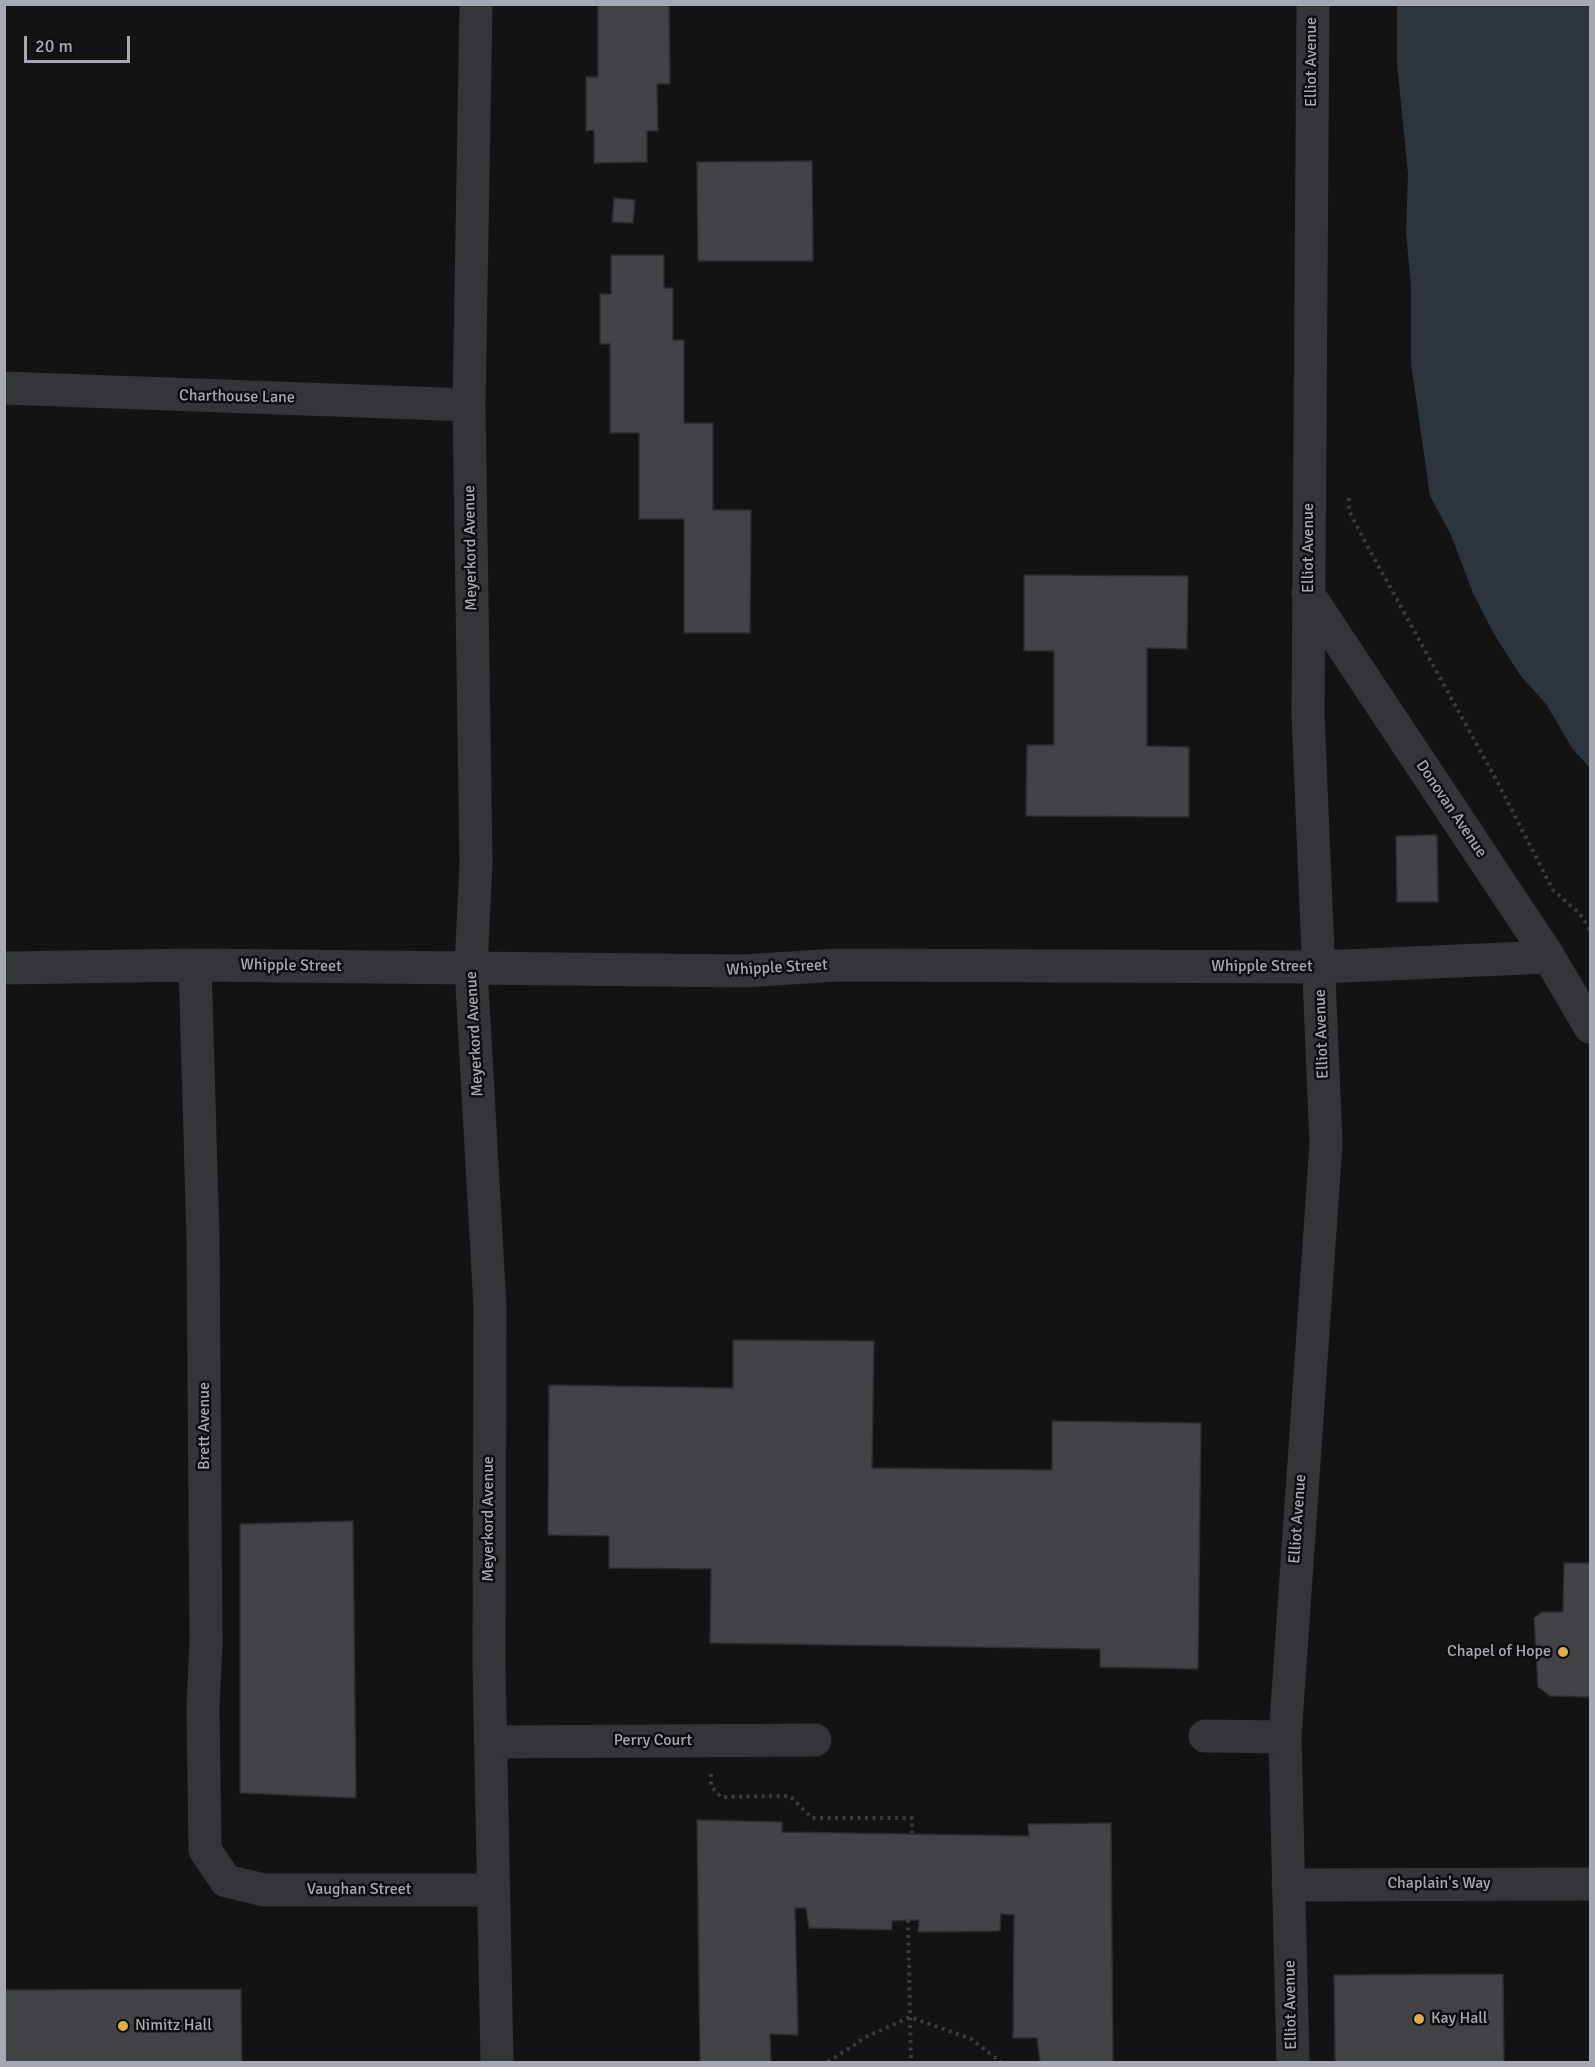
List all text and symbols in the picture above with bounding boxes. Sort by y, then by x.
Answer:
street label: Elliot Avenue [1302,17,1322,107]
scale bar [27,24,134,62]
text: 20 m [35,35,73,57]
street label: Charthouse Lane [179,386,295,408]
street label: Meyerkord Avenue [460,485,482,611]
street label: Elliot Avenue [1299,503,1319,593]
street label: Donovan Avenue [1411,757,1491,861]
street label: Whipple Street [240,956,342,976]
street label: Whipple Street [726,956,828,980]
street label: Whipple Street [1211,957,1313,977]
street label: Meyerkord Avenue [462,971,488,1097]
street label: Elliot Avenue [1311,989,1333,1079]
street label: Brett Avenue [195,1382,215,1470]
street label: Meyerkord Avenue [479,1456,499,1582]
street label: Elliot Avenue [1285,1473,1311,1565]
place label: Chapel of Hope [1447,1642,1551,1662]
marker: Chapel of Hope [1556,1645,1570,1659]
street label: Perry Court [614,1731,692,1751]
street label: Chaplain's Way [1387,1874,1491,1894]
street label: Vaughan Street [307,1880,411,1900]
street label: Elliot Avenue [1281,1960,1301,2050]
place label: Kay Hall [1431,2009,1488,2029]
marker: Kay Hall [1412,2012,1426,2026]
place label: Nimitz Hall [135,2016,212,2036]
marker: Nimitz Hall [116,2019,130,2033]

